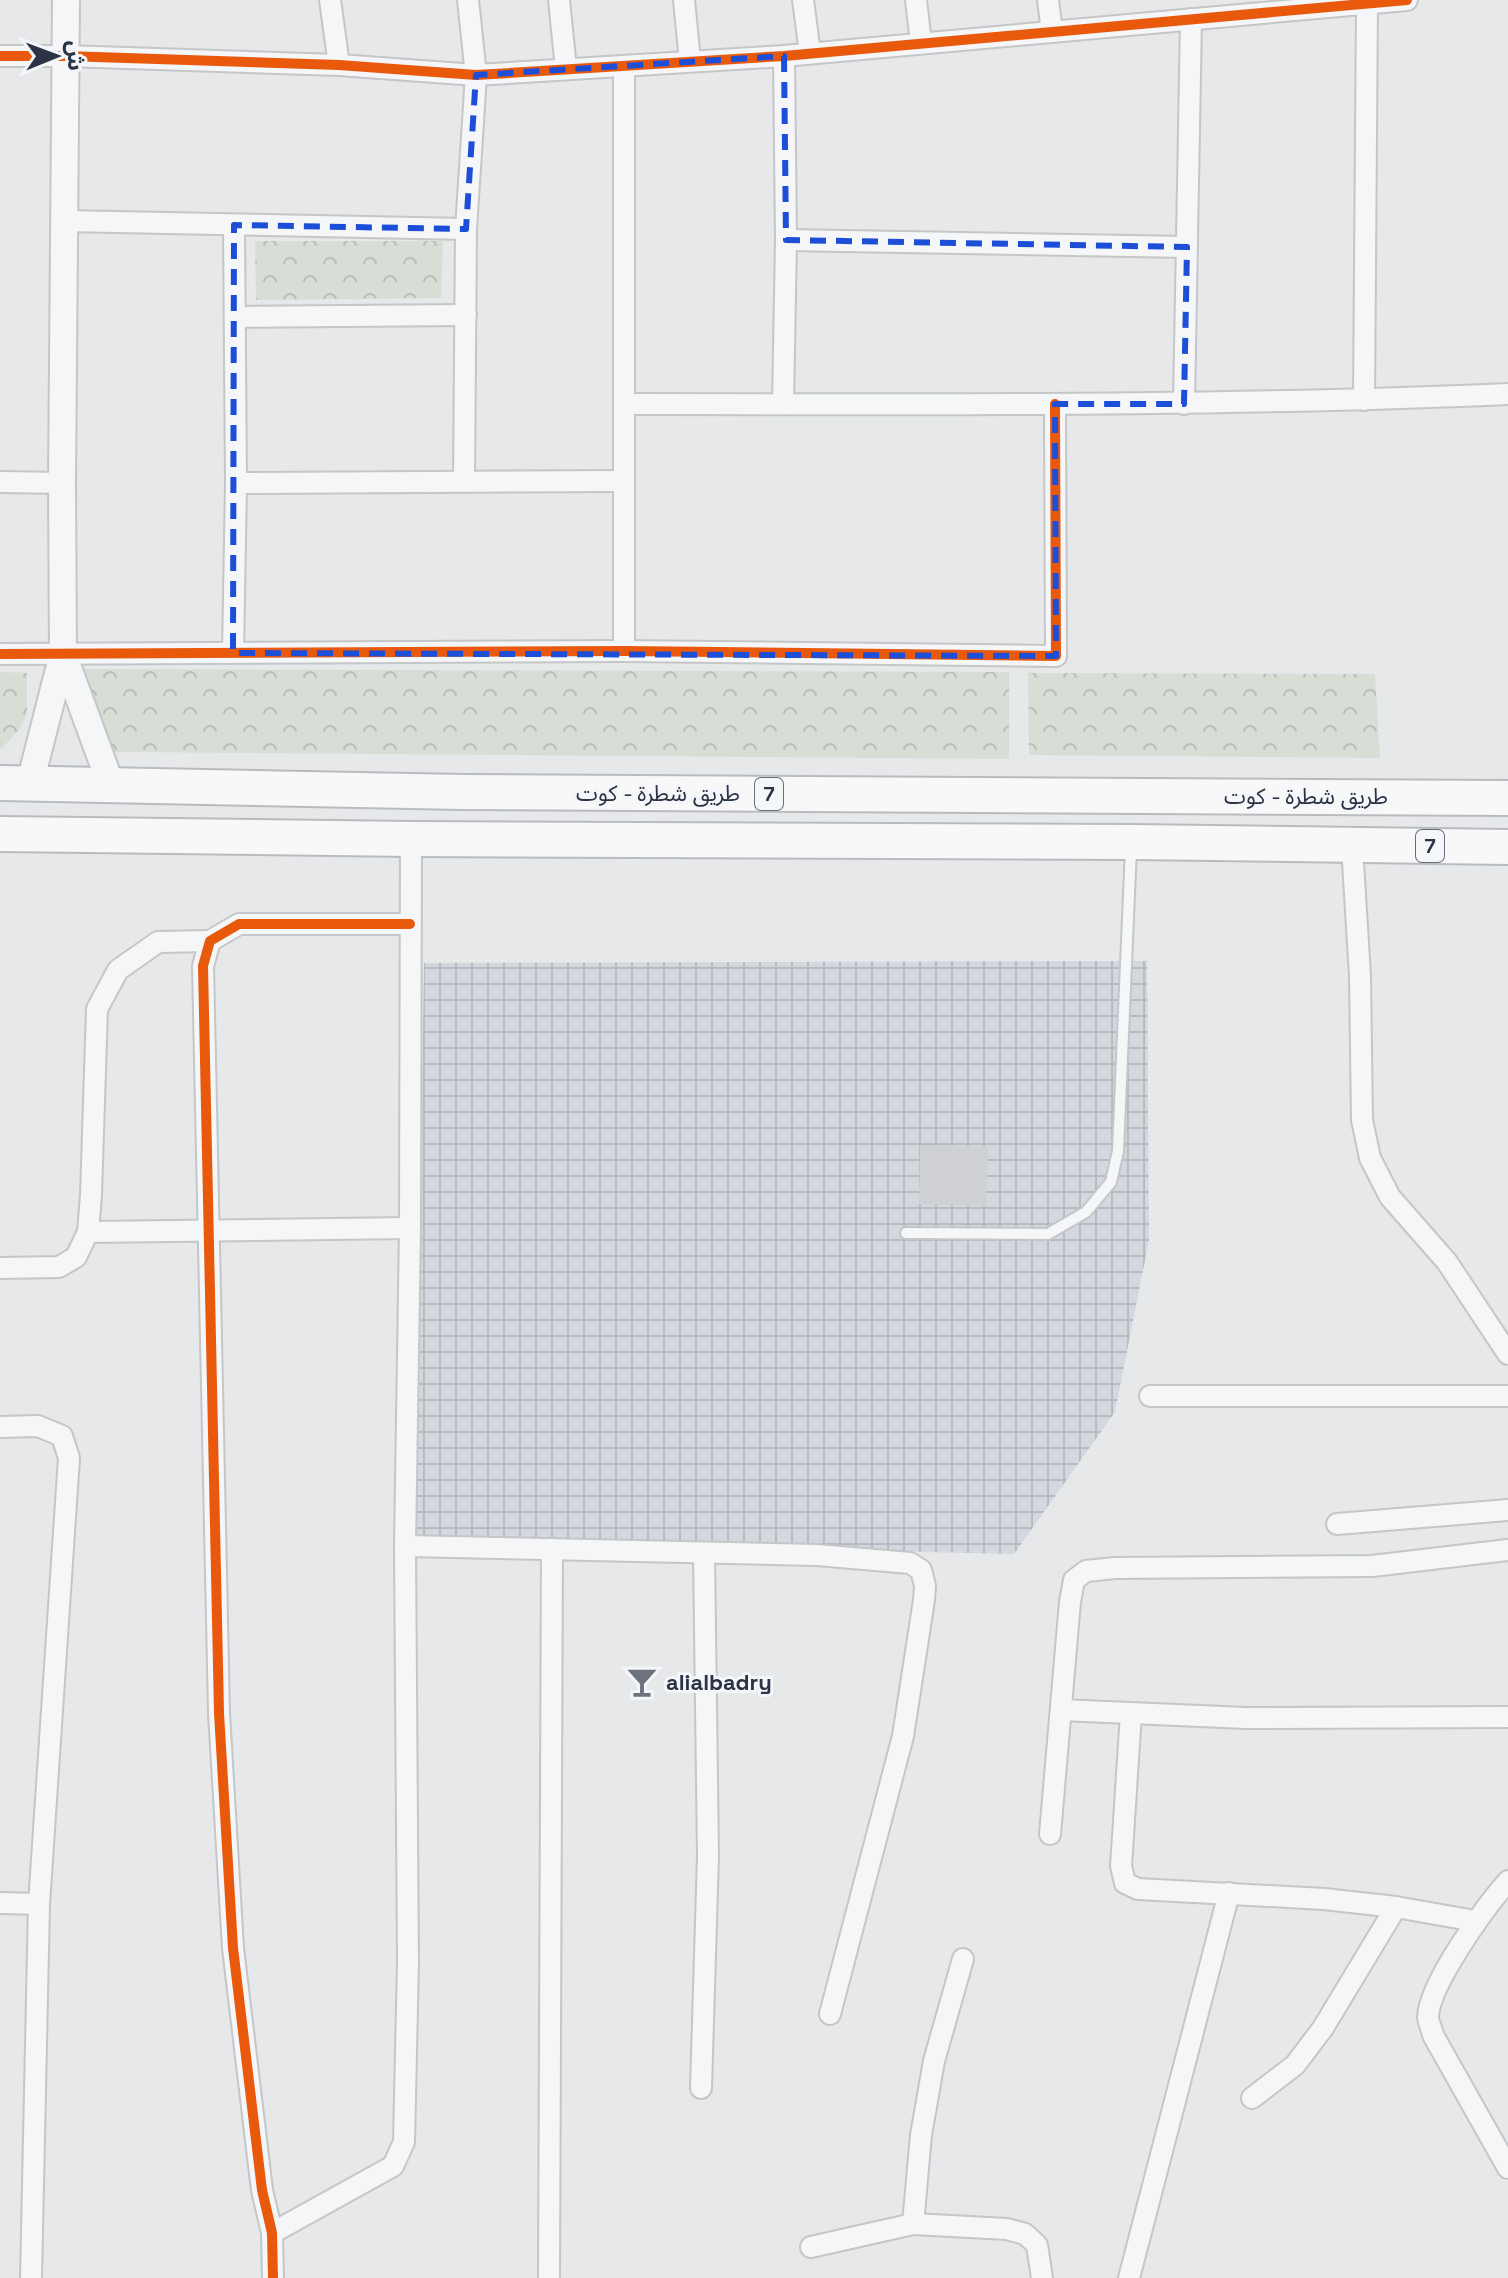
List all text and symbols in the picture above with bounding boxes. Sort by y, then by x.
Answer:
north arrow [16,16,96,96]
text: ش [62,40,90,71]
road number: 7 [755,778,783,810]
street label: طريق شطرة - كوت [576,779,740,807]
street label: طريق شطرة - كوت [1224,782,1388,810]
road number: 7 [1416,830,1444,862]
bar icon: alialbadry [625,1665,659,1699]
place label: alialbadry [666,1668,772,1696]

